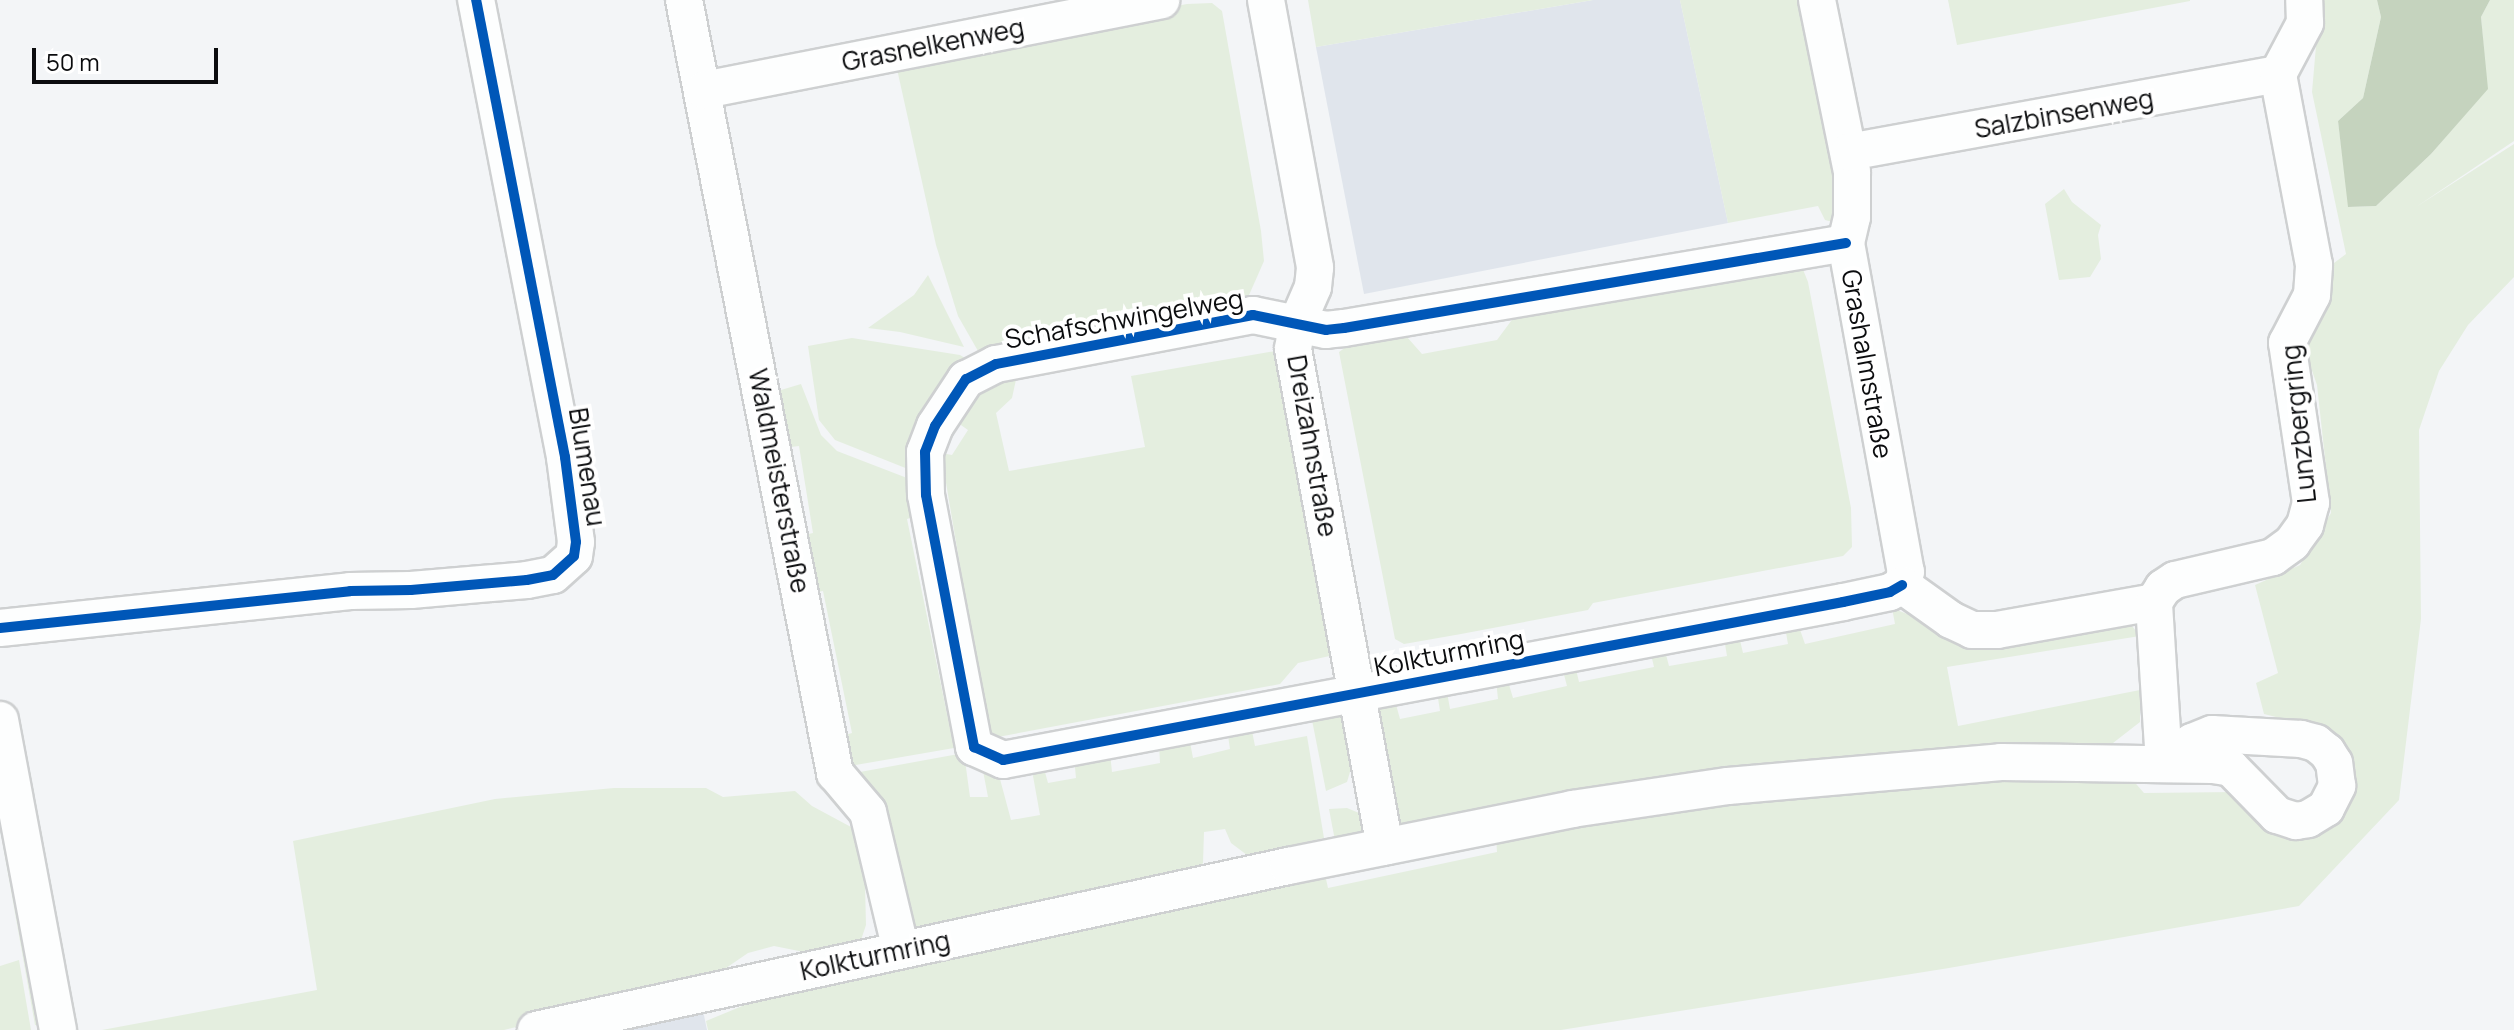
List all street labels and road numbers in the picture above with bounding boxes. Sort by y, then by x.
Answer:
street label: Grasnelkenweg [839,12,1027,78]
street label: Salzbinsenweg [1972,83,2156,145]
street label: Grashalmstraße [1835,267,1899,461]
street label: Schafschwingelweg [1003,283,1245,355]
street label: Lunzbergring [2275,343,2323,505]
street label: Dreizahnstraße [1281,353,1343,539]
street label: Waldmeisterstraße [742,366,816,596]
street label: Blumenau [562,406,612,528]
street label: Kolkturmring [1371,623,1527,683]
street label: Kolkturmring [797,925,953,987]

